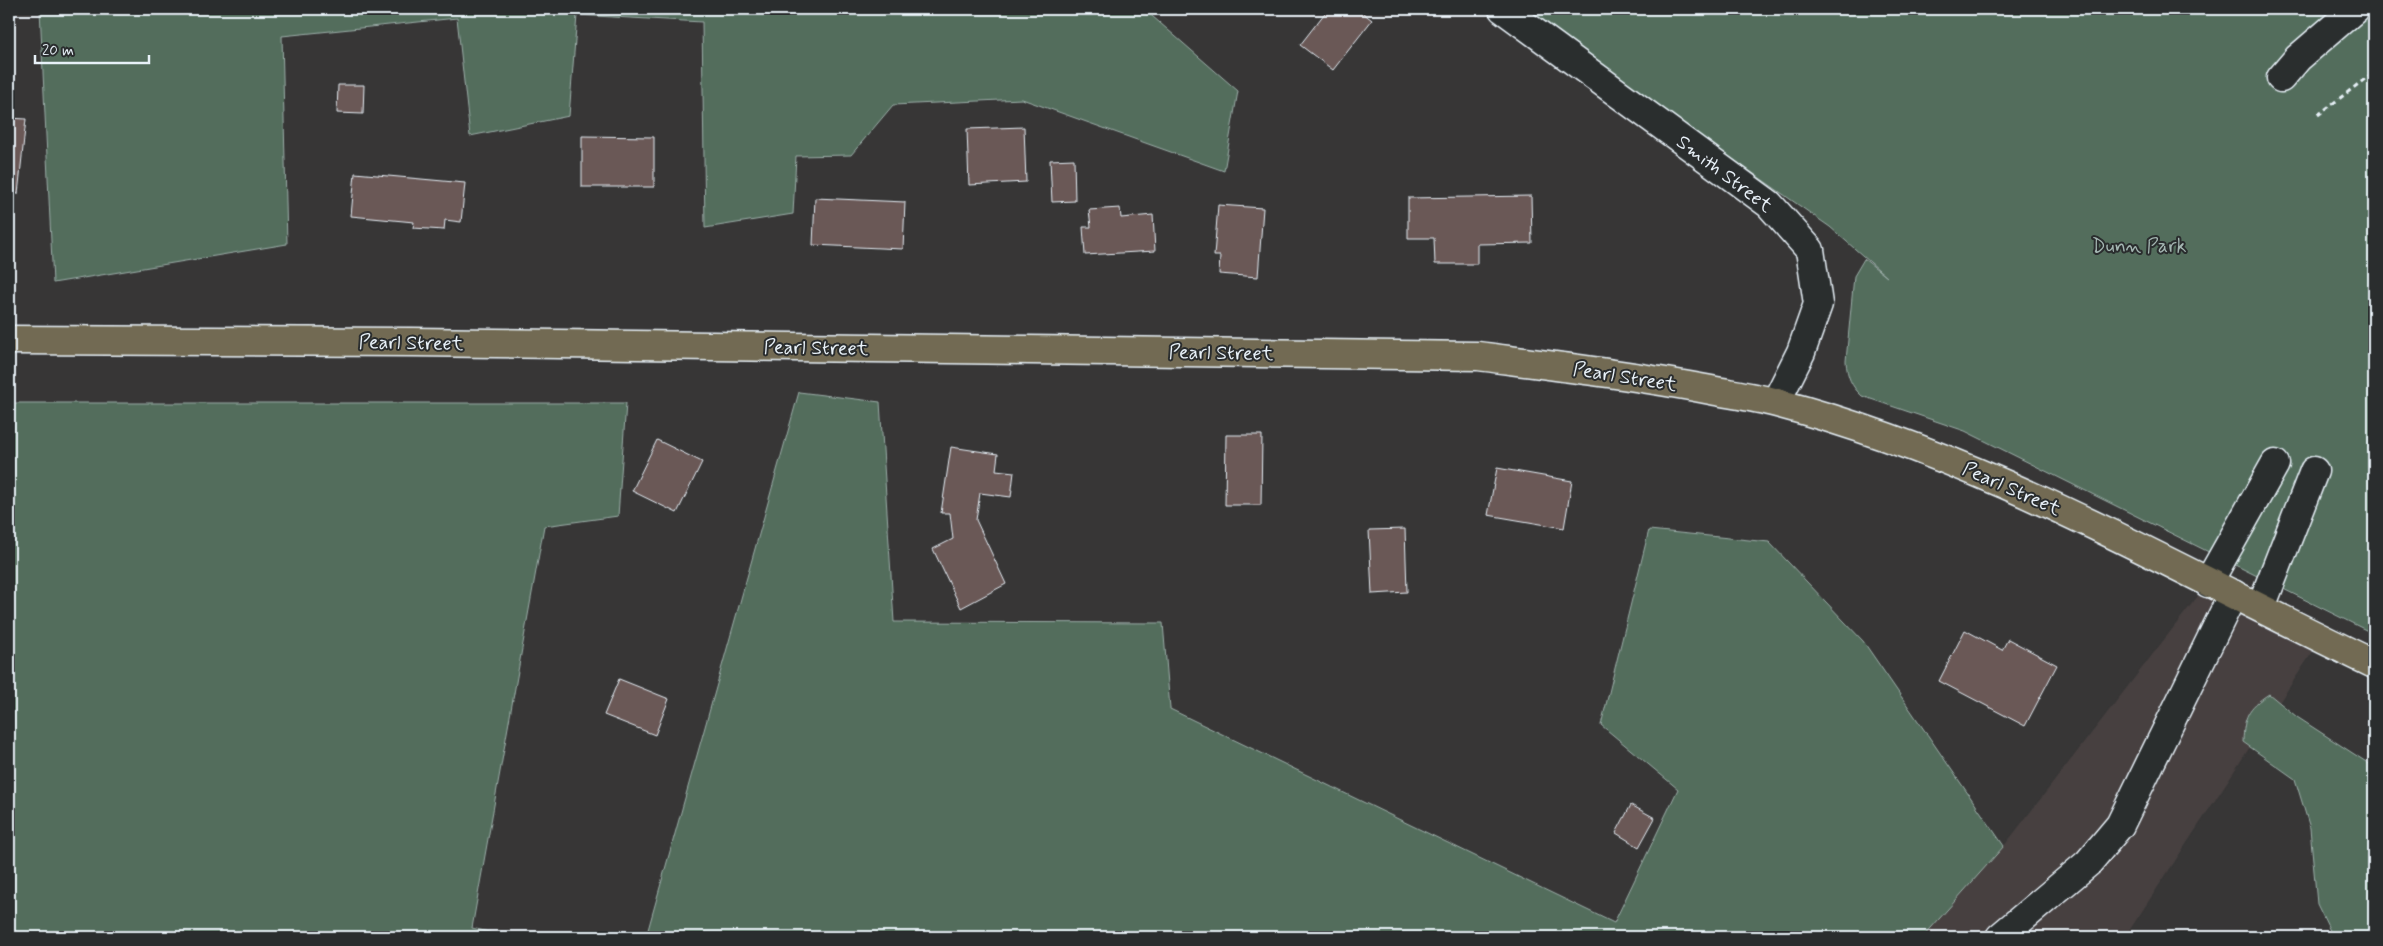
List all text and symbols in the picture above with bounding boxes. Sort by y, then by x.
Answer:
scale bar [35,32,149,64]
text: 20 m [42,41,74,61]
street label: Smith Street [1670,129,1778,219]
park label: Dunn Park [2092,233,2186,260]
street label: Pearl Street [358,329,464,358]
street label: Pearl Street [763,334,869,363]
street label: Pearl Street [1168,339,1274,368]
street label: Pearl Street [1571,356,1679,399]
street label: Pearl Street [1958,456,2065,523]

